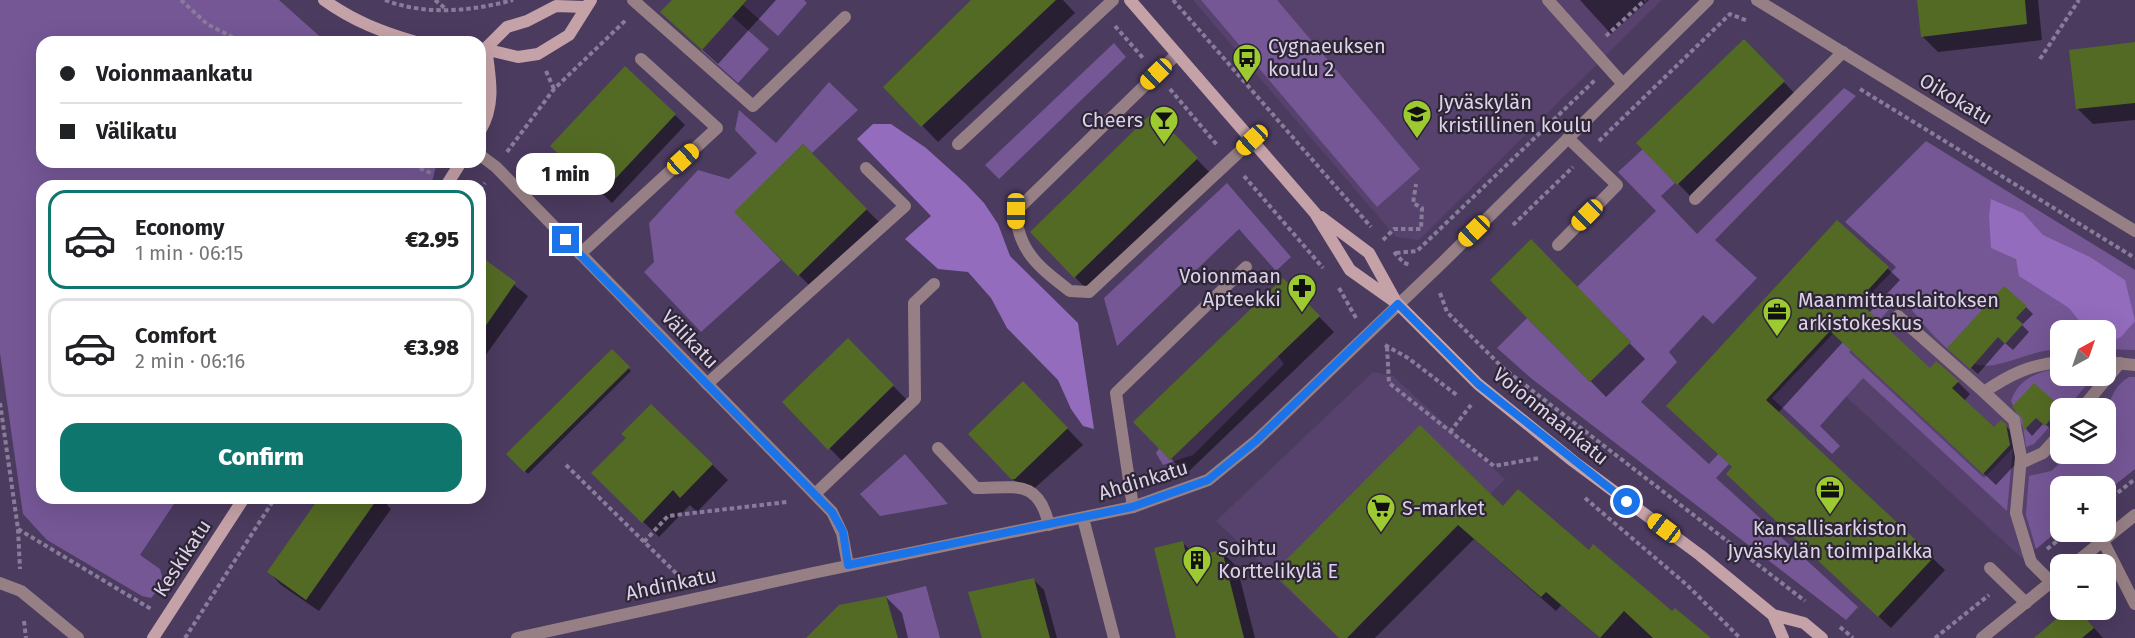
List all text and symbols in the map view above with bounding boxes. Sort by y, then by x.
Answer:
place label: Cygnaeuksen koulu 2 [1268,34,1386,81]
bus stop icon: Cygnaeuksen koulu 2 [1231,42,1263,84]
car [1137,55,1175,93]
text: Voionmaankatu [96,60,253,87]
street label: Oikokatu [1915,68,1997,130]
place label: Jyväskylän kristillinen koulu [1438,90,1592,137]
school or university icon: Jyväskylän kristillinen koulu [1401,98,1433,140]
bar icon: Cheers [1148,104,1180,146]
place label: Cheers [1082,108,1143,132]
text: Välikatu [96,118,177,145]
car [1233,121,1271,159]
car [664,140,702,178]
callout: 1 min [516,153,616,195]
text: 1 min [542,162,589,186]
car [1007,193,1025,229]
car [1568,196,1606,234]
car [1455,212,1493,250]
icon: car [63,213,117,267]
text: Economy [135,214,224,241]
text: €2.95 [405,226,459,253]
route end [552,226,579,253]
text: 1 min · 06:15 [135,241,243,265]
place label: Voionmaan Apteekki [1179,264,1281,311]
pharmacy icon: Voionmaan Apteekki [1286,272,1318,314]
place label: Maanmittauslaitoksen arkistokeskus [1798,288,1999,335]
office icon: Maanmittauslaitoksen arkistokeskus [1761,296,1793,338]
street label: Välikatu [656,305,724,373]
north arrow [2050,320,2116,386]
map controls [2050,320,2116,620]
icon: car [63,321,117,375]
text: Comfort [135,322,216,349]
text: €3.98 [404,334,459,361]
text: 2 min · 06:16 [135,349,245,373]
street label: Voionmaankatu [1488,362,1614,470]
button: layers [2050,398,2116,464]
button: Confirm [60,423,462,492]
street label: Ahdinkatu [1095,455,1191,505]
office icon: Kansallisarkiston Jyväskylän toimipaikka [1814,474,1846,516]
button: + [2050,476,2116,542]
route start [1613,488,1640,515]
supermarket icon: S-market [1365,492,1397,534]
place label: S-market [1402,496,1486,520]
car [1644,510,1684,546]
street label: Keskikatu [148,515,216,601]
place label: Kansallisarkiston Jyväskylän toimipaikka [1727,516,1933,563]
place label: Soihtu Korttelikylä E [1218,536,1338,583]
building icon: Soihtu Korttelikylä E [1181,544,1213,586]
button: − [2050,554,2116,620]
street label: Ahdinkatu [623,563,719,605]

